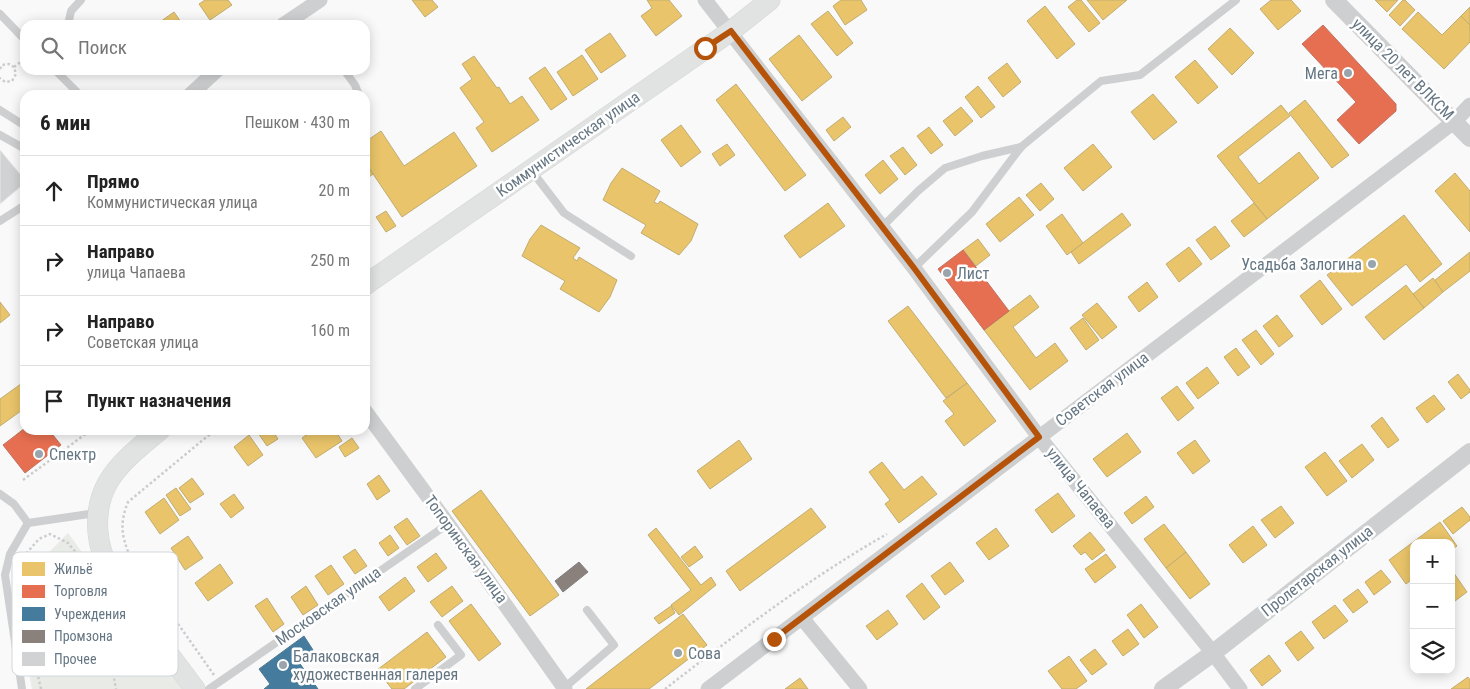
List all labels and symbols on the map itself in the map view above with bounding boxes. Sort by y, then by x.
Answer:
street label: улица 20 лет ВЛКСМ [1348,14,1458,124]
route start [694,37,717,60]
place label: Мега [1305,64,1338,83]
marker: Мега [1342,67,1354,79]
street label: Коммунистическая улица [493,87,643,201]
place label: Усадьба Залогина [1241,255,1362,274]
marker: Усадьба Залогина [1366,258,1378,270]
place label: Лист [957,264,989,283]
marker: Лист [941,267,953,279]
street label: Советская улица [1052,348,1152,430]
street label: улица Чапаева [1043,444,1119,532]
place label: Спектр [49,445,96,464]
marker: Спектр [33,448,45,460]
street label: Топоринская улица [420,491,512,607]
street label: Пролетарская улица [1257,522,1377,620]
legend [12,552,178,676]
text: Жильё [54,561,93,577]
street label: Московская улица [272,563,384,649]
text: Торговля [54,583,108,599]
text: Учреждения [54,606,126,622]
text: Промзона [54,628,113,644]
route end [763,628,786,651]
place label: Сова [688,644,721,663]
place label: Балаковская художественная галерея [293,647,458,684]
marker: Сова [672,647,684,659]
text: Прочее [54,651,97,667]
marker: Балаковская художественная галерея [277,659,289,671]

